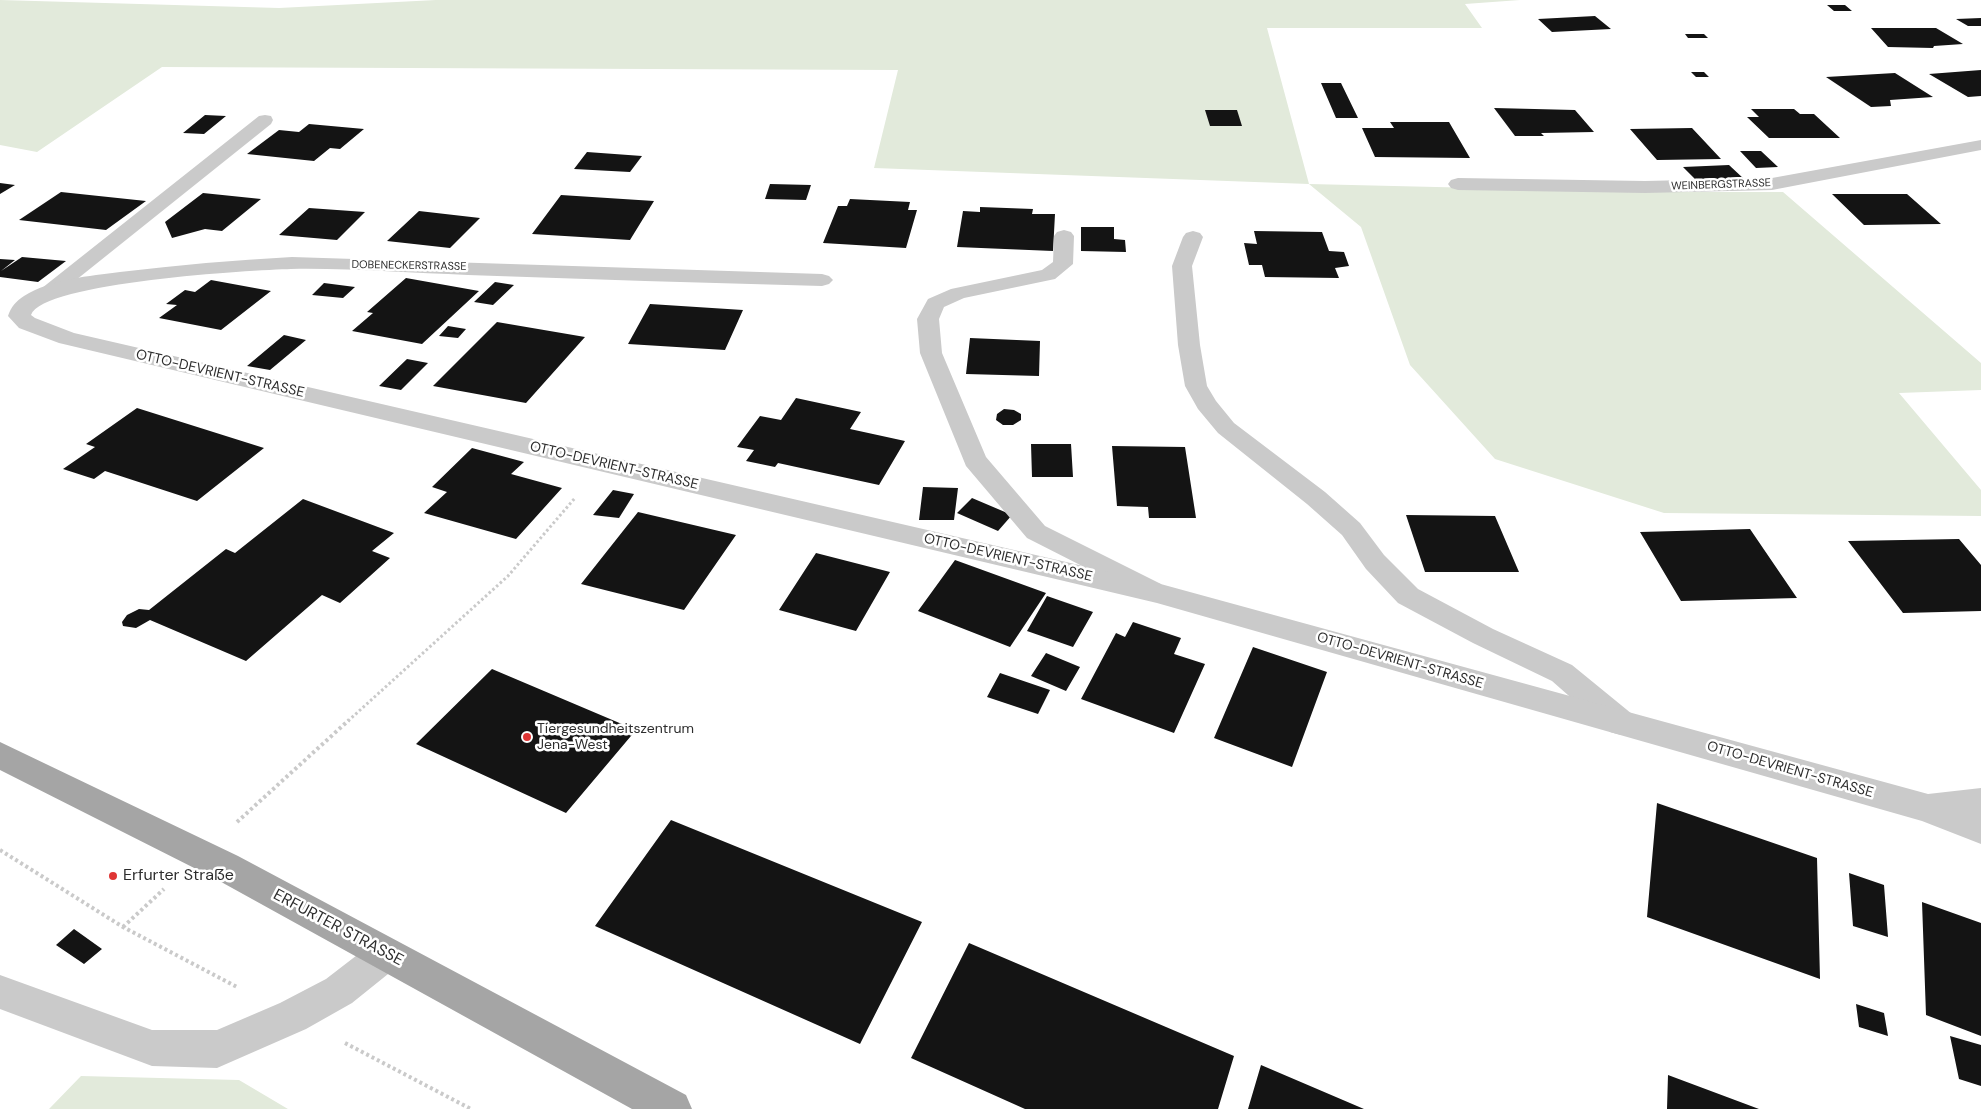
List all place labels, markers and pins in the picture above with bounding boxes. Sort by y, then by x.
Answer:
place label: Tiergesundheitszentrum Jena-West [537,721,694,754]
marker: Tiergesundheitszentrum Jena-West [521,731,533,743]
place label: Erfurter Straẞe [123,866,234,886]
marker: Erfurter Straẞe [107,870,119,882]

